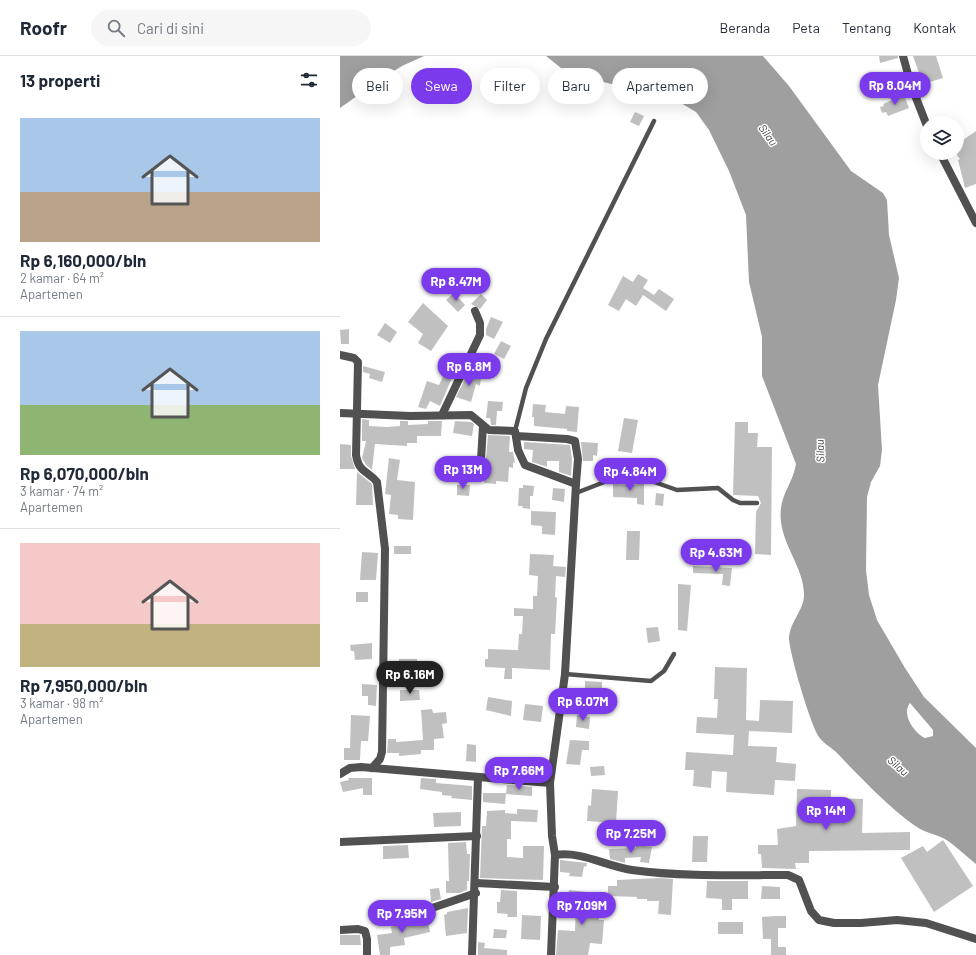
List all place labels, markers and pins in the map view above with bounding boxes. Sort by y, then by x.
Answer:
pin: Rp 8.04M [854,72,936,106]
pin: Rp 8.47M [415,268,497,302]
pin: Rp 6.8M [432,353,506,387]
pin: Rp 13M [430,456,496,490]
pin: Rp 4.84M [589,458,671,492]
pin: Rp 4.63M [675,539,757,573]
pin: Rp 6.16M [369,661,451,695]
pin: Rp 6.07M [542,688,624,722]
pin: Rp 7.66M [478,757,560,791]
pin: Rp 14M [793,797,859,831]
pin: Rp 7.25M [590,820,672,854]
pin: Rp 7.09M [541,892,623,926]
pin: Rp 7.95M [361,900,443,934]

